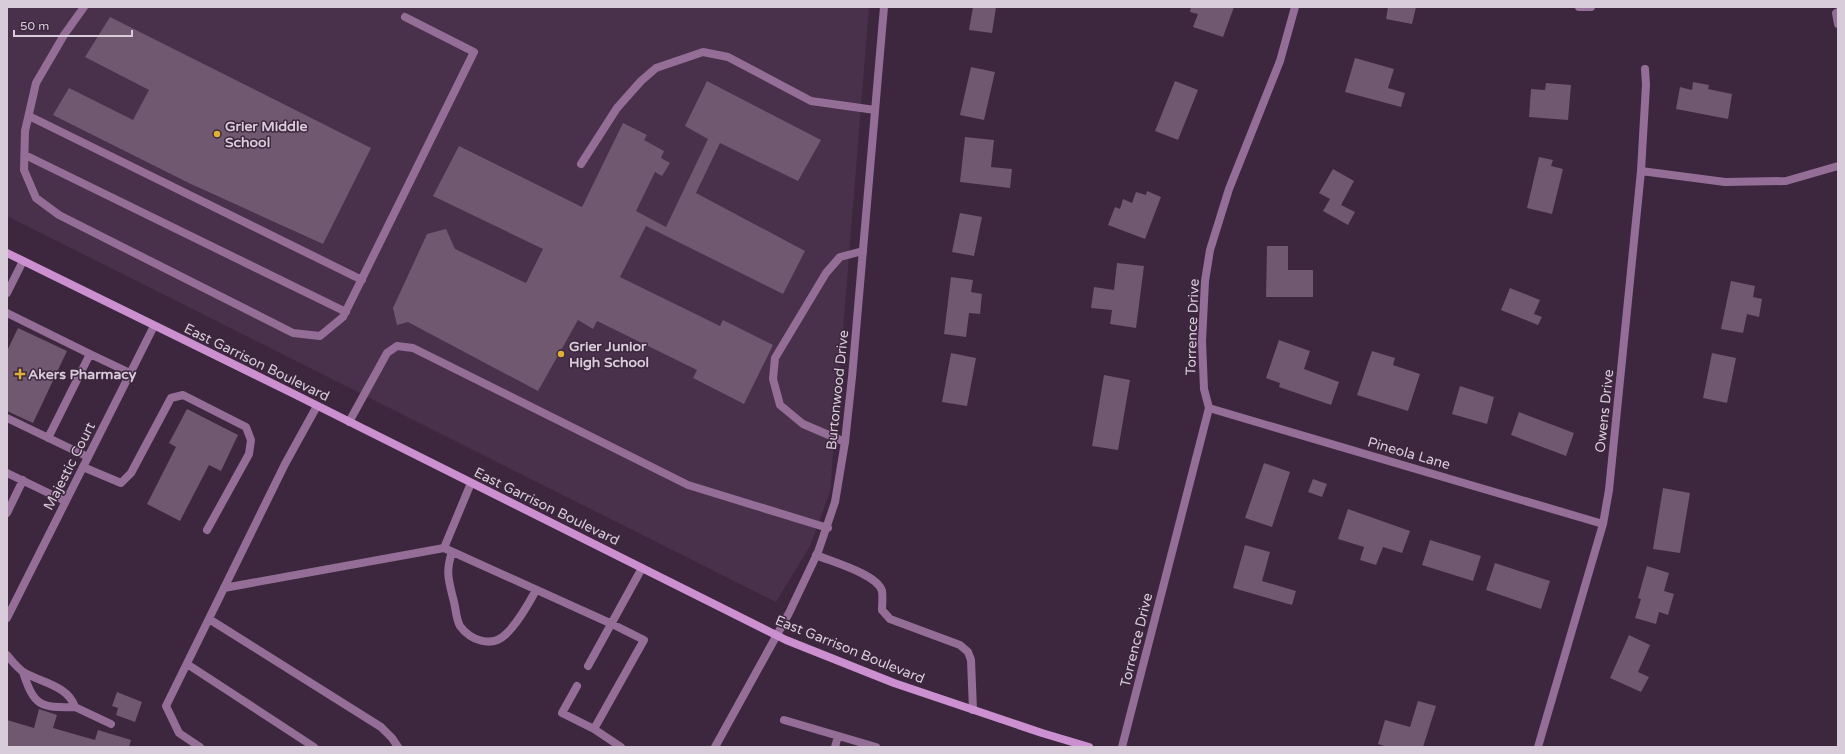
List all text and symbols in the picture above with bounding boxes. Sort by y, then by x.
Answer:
scale bar [14,12,132,38]
text: 50 m [20,19,49,33]
place label: Grier Middle School [225,118,307,151]
marker: Grier Middle School [212,129,222,139]
street label: Torrence Drive [1182,278,1203,376]
street label: East Garrison Boulevard [181,320,332,405]
street label: Burtonwood Drive [823,329,852,451]
place label: Grier Junior High School [569,338,649,371]
marker: Grier Junior High School [556,349,566,359]
place label: Akers Pharmacy [28,366,137,383]
street label: Owens Drive [1592,368,1617,454]
marker: Akers Pharmacy [15,369,25,379]
street label: Majestic Court [40,419,99,513]
street label: Pineola Lane [1366,434,1452,473]
street label: East Garrison Boulevard [471,464,622,549]
street label: Torrence Drive [1117,591,1156,689]
street label: East Garrison Boulevard [773,612,927,687]

